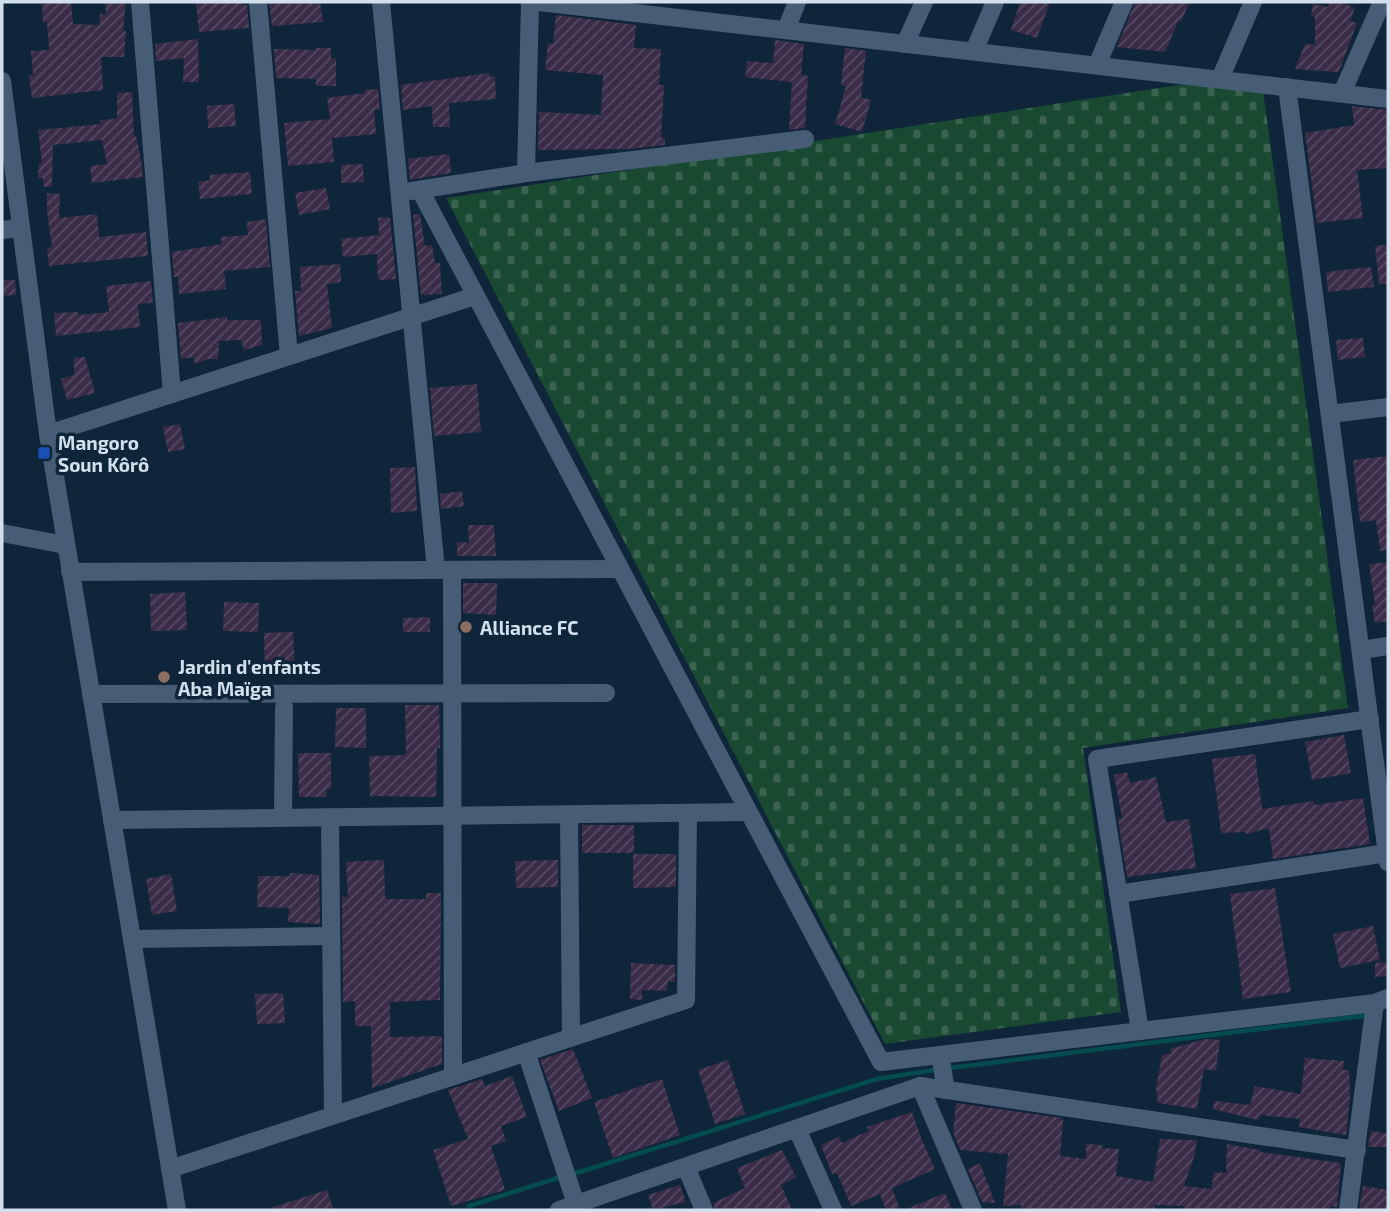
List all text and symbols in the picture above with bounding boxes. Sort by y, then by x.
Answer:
place label: Mangoro Soun Kôrô [58,431,149,476]
marker: Mangoro Soun Kôrô [36,445,52,461]
place label: Alliance FC [480,616,578,639]
marker: Alliance FC [458,619,474,635]
place label: Jardin d'enfants Aba Maïga [178,655,321,700]
marker: Jardin d'enfants Aba Maïga [156,669,172,685]

